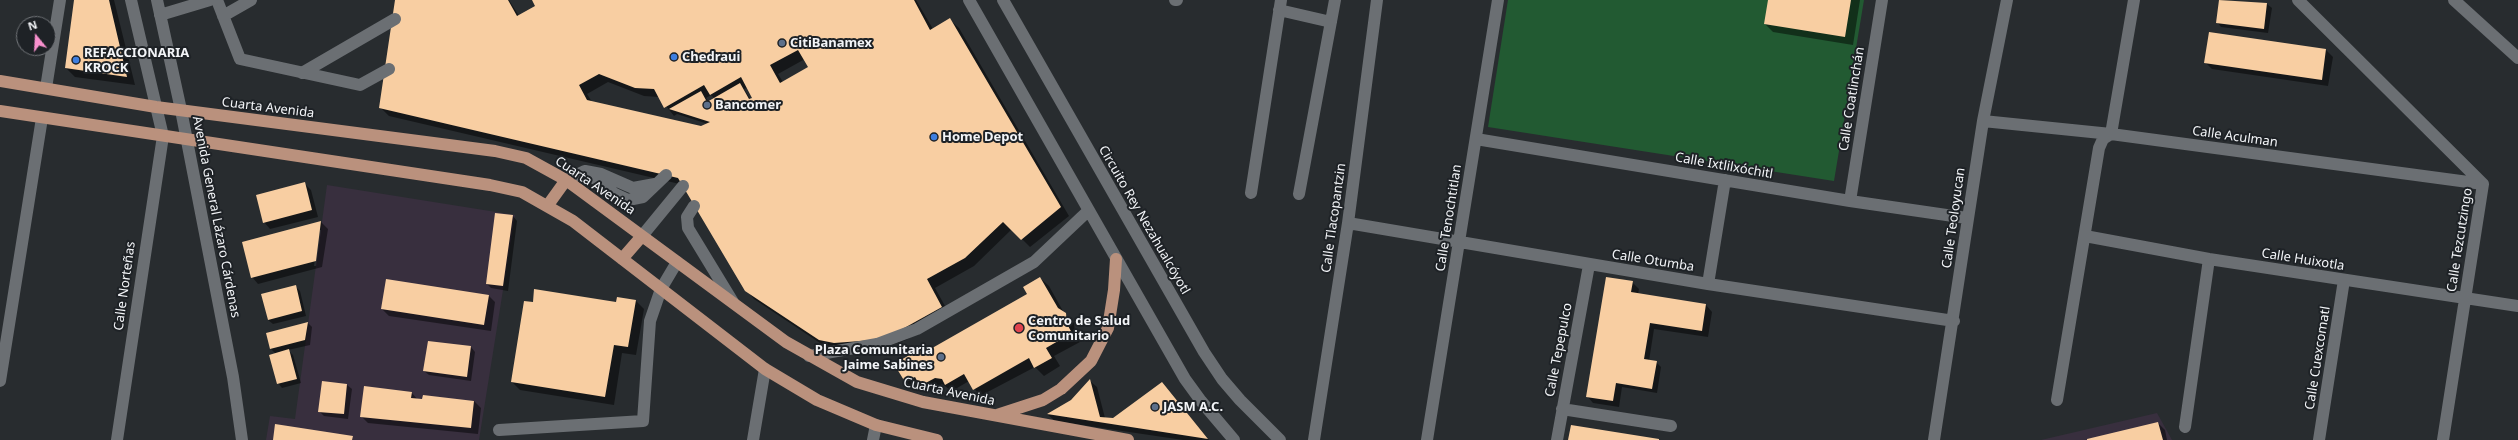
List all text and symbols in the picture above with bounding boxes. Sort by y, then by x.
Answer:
north arrow [16,16,56,56]
text: N [26,17,39,34]
place label: CitiBanamex [790,35,872,51]
marker: CitiBanamex [777,38,787,48]
place label: REFACCIONARIA KROCK [84,45,189,76]
street label: Calle Coatlinchán [1836,46,1868,152]
place label: Chedraui [682,49,740,65]
marker: Chedraui [669,52,679,62]
marker: REFACCIONARIA KROCK [71,55,81,65]
street label: Cuarta Avenida [221,95,315,121]
place label: Bancomer [715,97,781,113]
marker: Bancomer [702,100,712,110]
street label: Avenida General Lázaro Cárdenas [189,115,243,319]
street label: Calle Aculman [2191,123,2279,151]
place label: Home Depot [942,129,1023,145]
marker: Home Depot [929,132,939,142]
street label: Circuito Rey Nezahualcóyotl [1095,143,1193,297]
street label: Calle Ixtlilxóchitl [1674,150,1774,182]
street label: Cuarta Avenida [552,153,638,219]
street label: Calle Tlacopantzin [1319,162,1349,274]
street label: Calle Tenochtitlan [1433,163,1465,273]
street label: Calle Teoloyucan [1939,167,1969,269]
street label: Calle Tezcutzingo [2444,187,2476,293]
street label: Calle Norteñas [111,241,139,331]
street label: Calle Huixotla [2260,246,2346,274]
street label: Calle Otumba [1611,247,1695,275]
street label: Calle Tepepulco [1542,302,1576,398]
street label: Calle Cuexcomatl [2302,305,2334,411]
place label: Centro de Salud Comunitario [1028,313,1130,344]
marker: Centro de Salud Comunitario [1013,322,1025,334]
place label: Plaza Comunitaria Jaime Sabines [815,342,933,373]
marker: Plaza Comunitaria Jaime Sabines [936,352,946,362]
street label: Cuarta Avenida [902,375,996,409]
place label: JASM A.C. [1163,399,1223,415]
marker: JASM A.C. [1150,402,1160,412]

